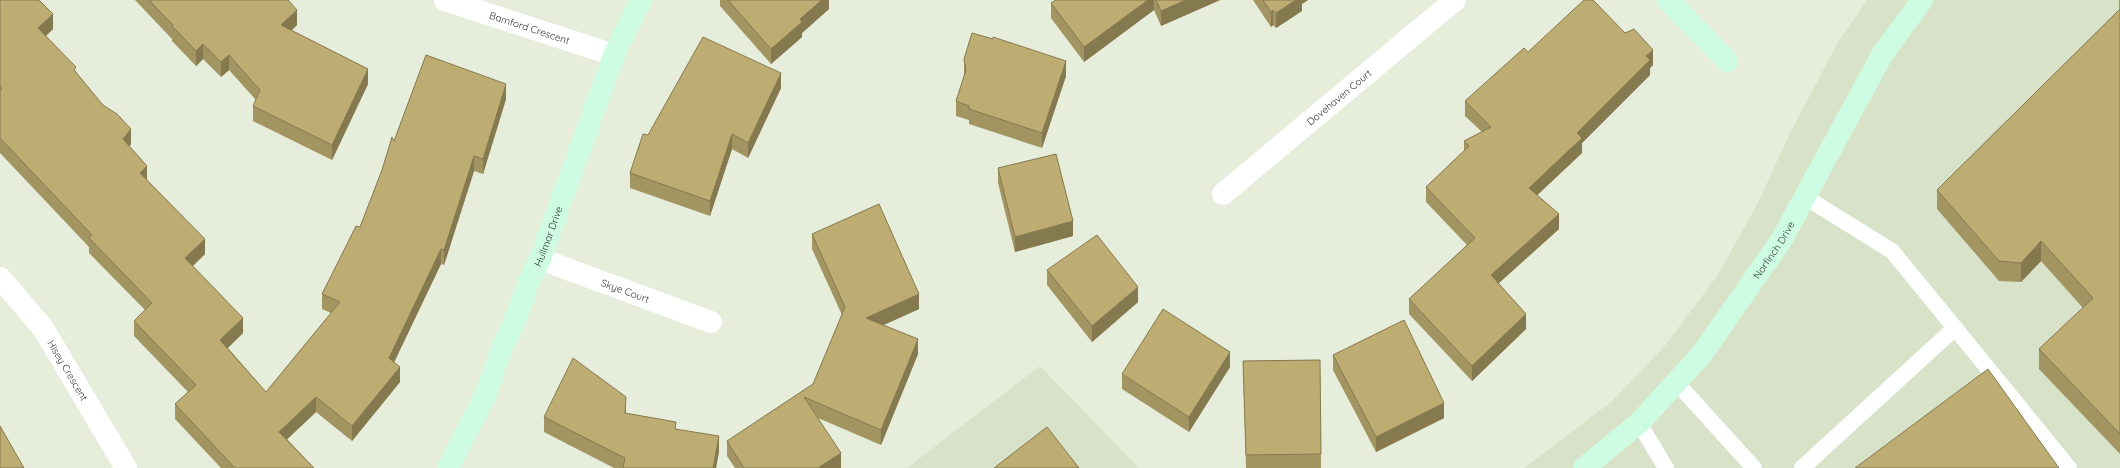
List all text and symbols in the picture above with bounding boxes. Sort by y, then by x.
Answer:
street label: Bamford Crescent [488,8,572,47]
street label: Dovehaven Court [1304,66,1374,128]
street label: Hullmar Drive [531,204,565,269]
street label: Norfinch Drive [1750,218,1797,281]
street label: Skye Court [599,276,652,306]
street label: Hisey Crescent [45,337,91,404]

